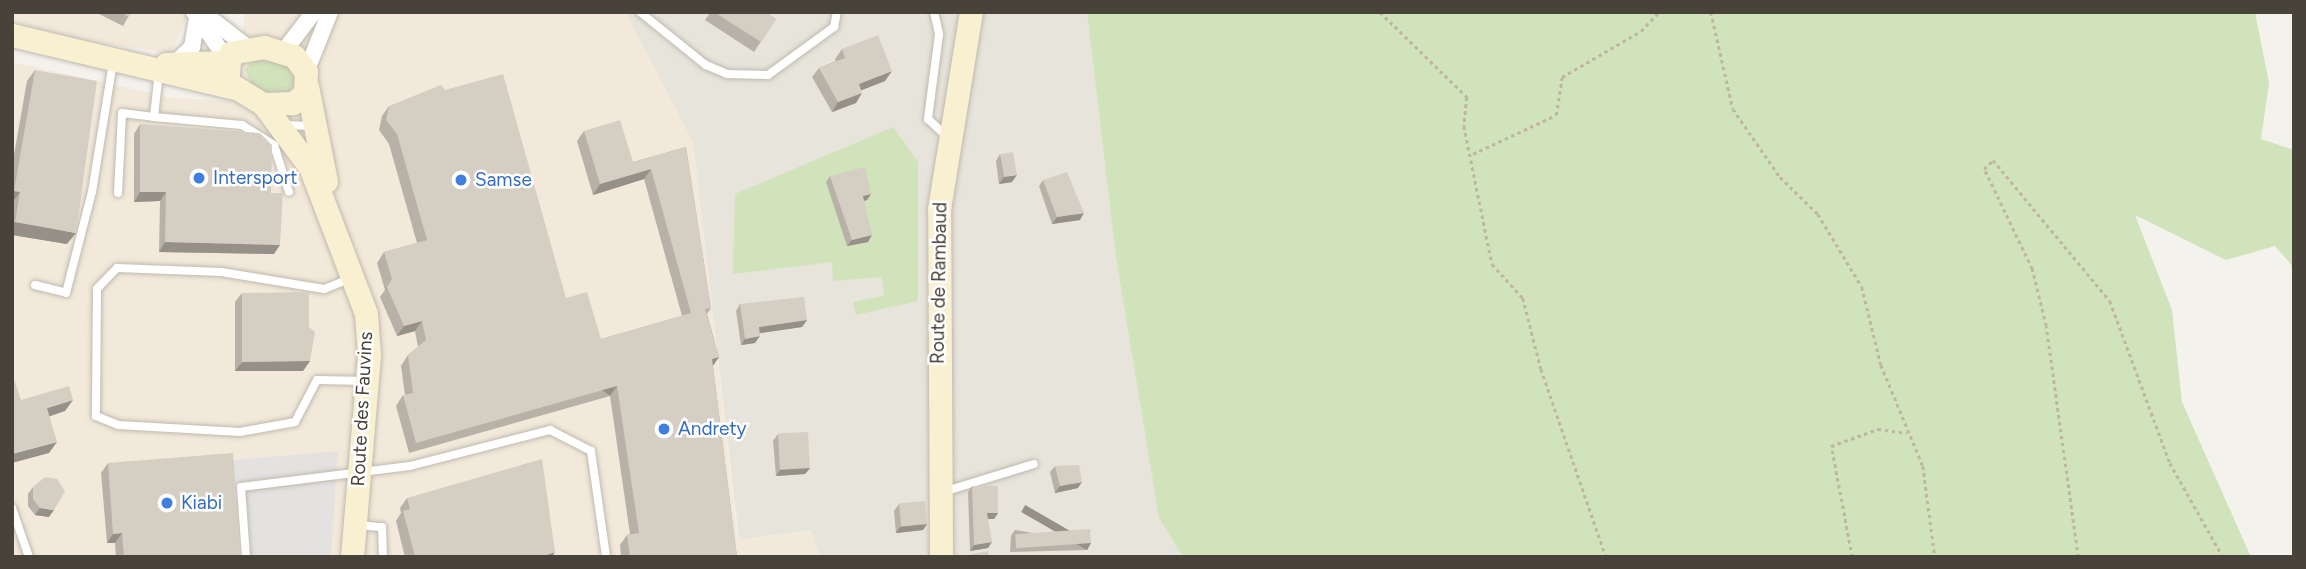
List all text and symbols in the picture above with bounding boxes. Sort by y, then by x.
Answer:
place label: Intersport [213,167,297,189]
place label: Samse [475,169,532,191]
marker: Intersport [191,170,207,186]
marker: Samse [453,172,469,188]
street label: Route de Rambaud [926,202,952,364]
street label: Route des Fauvins [347,331,377,487]
place label: Andrety [678,418,747,440]
marker: Andrety [656,421,672,437]
place label: Kiabi [181,492,222,514]
marker: Kiabi [159,495,175,511]

